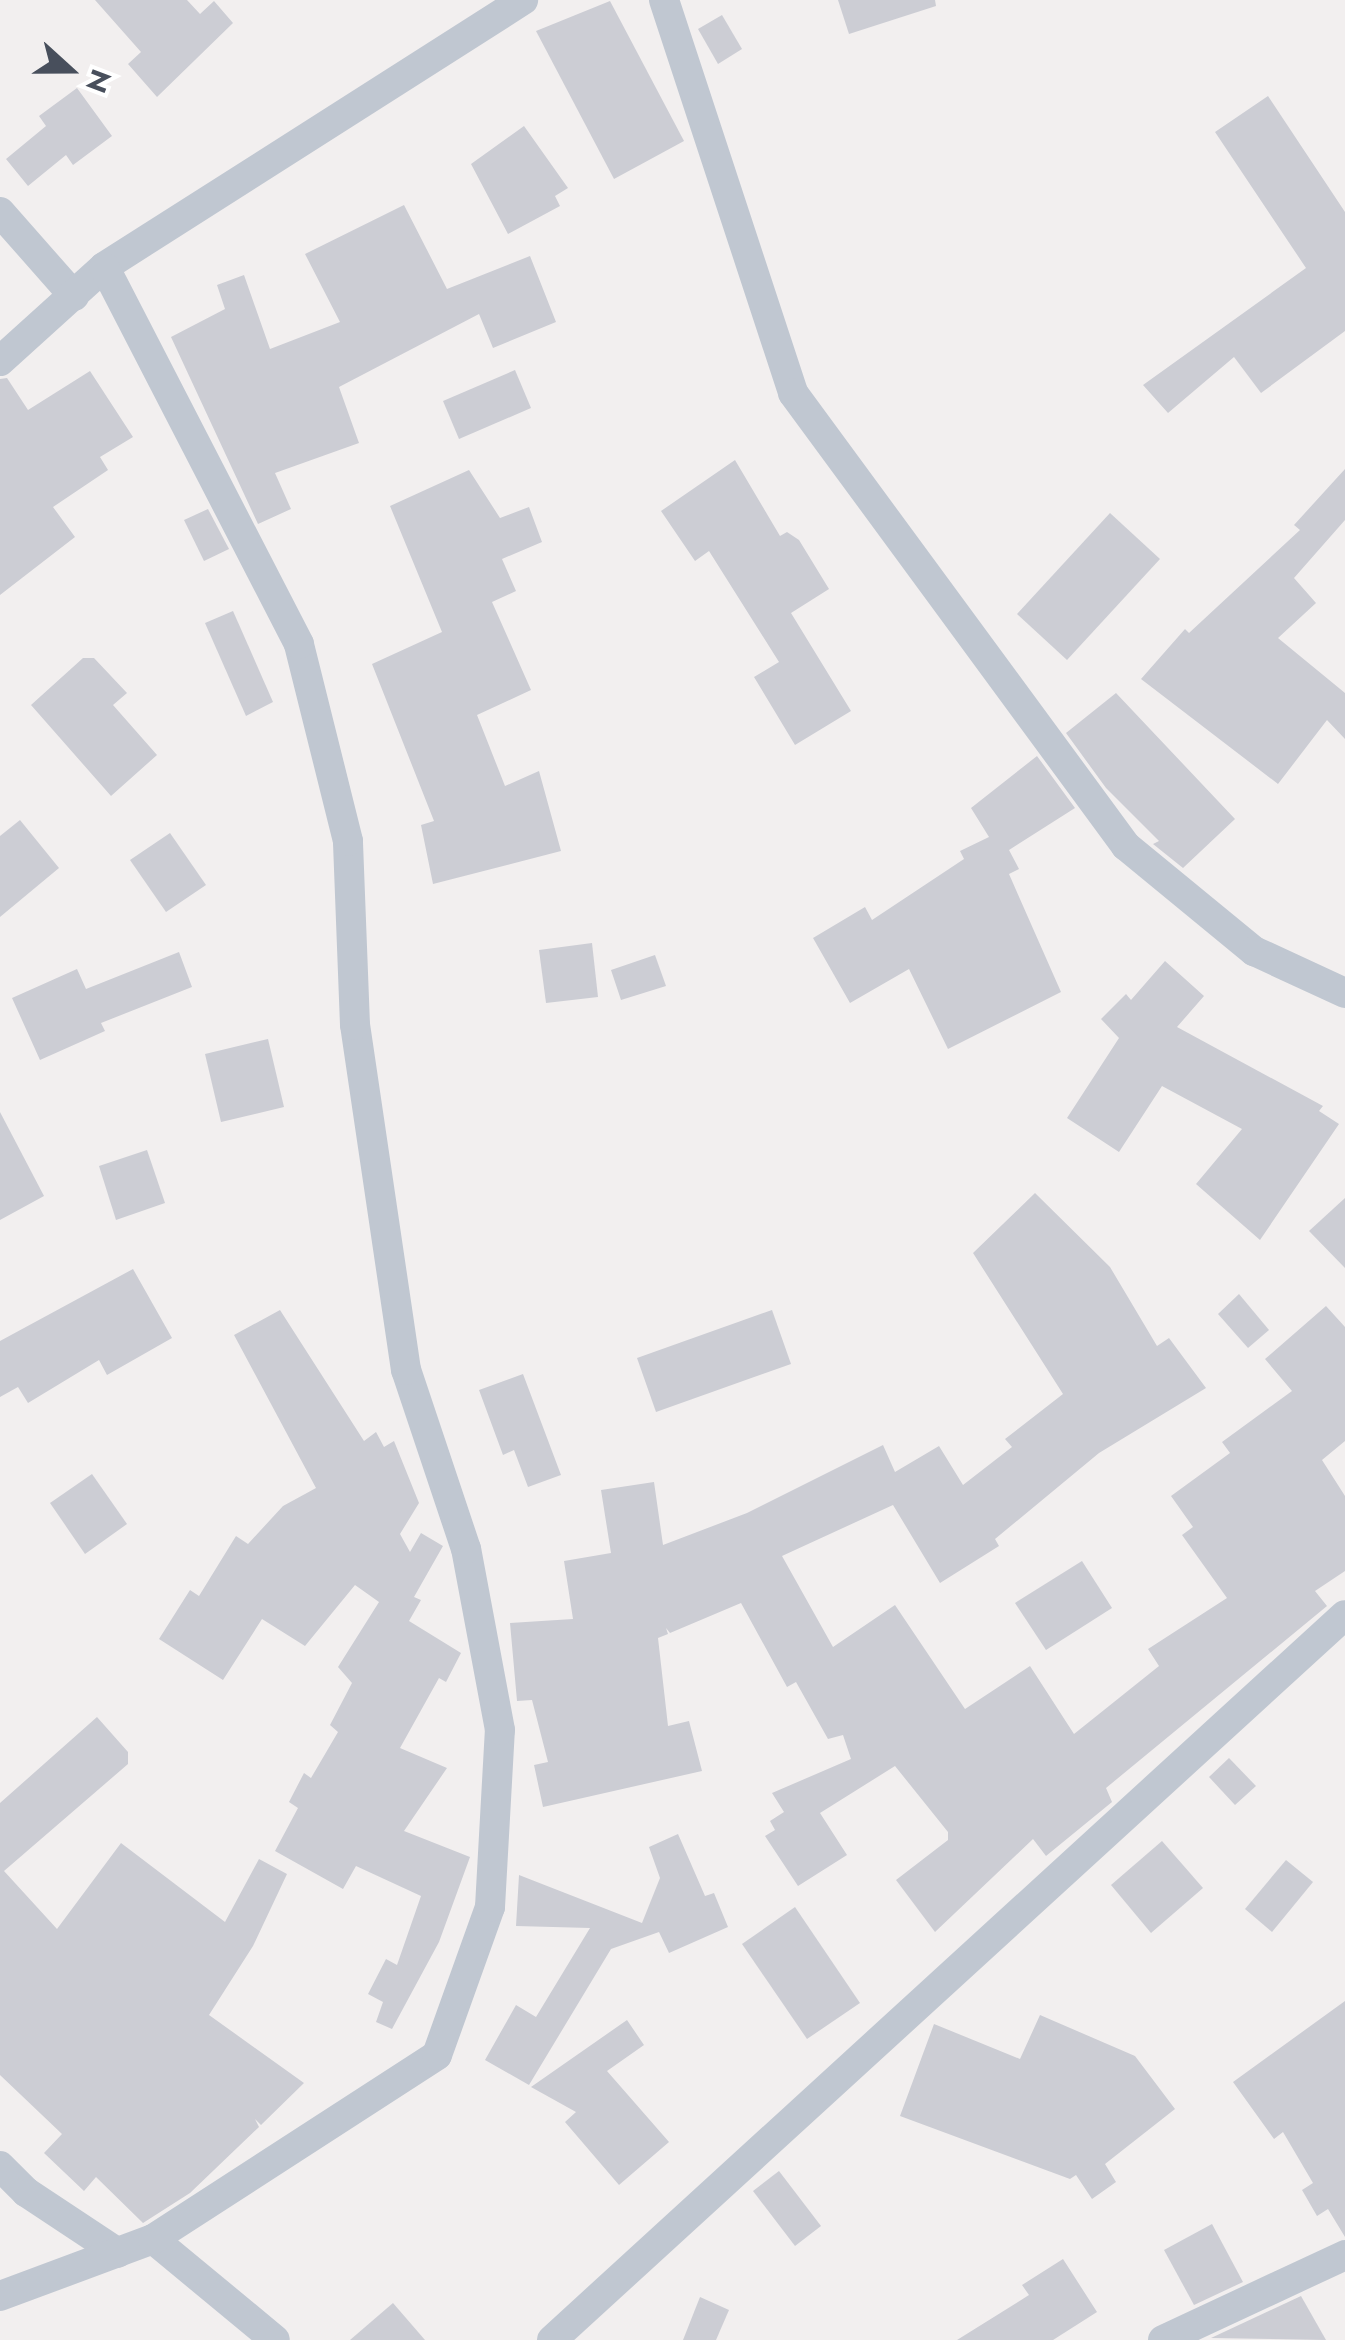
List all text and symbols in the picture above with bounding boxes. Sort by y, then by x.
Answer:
north arrow [20,20,120,120]
text: N [75,63,122,99]

